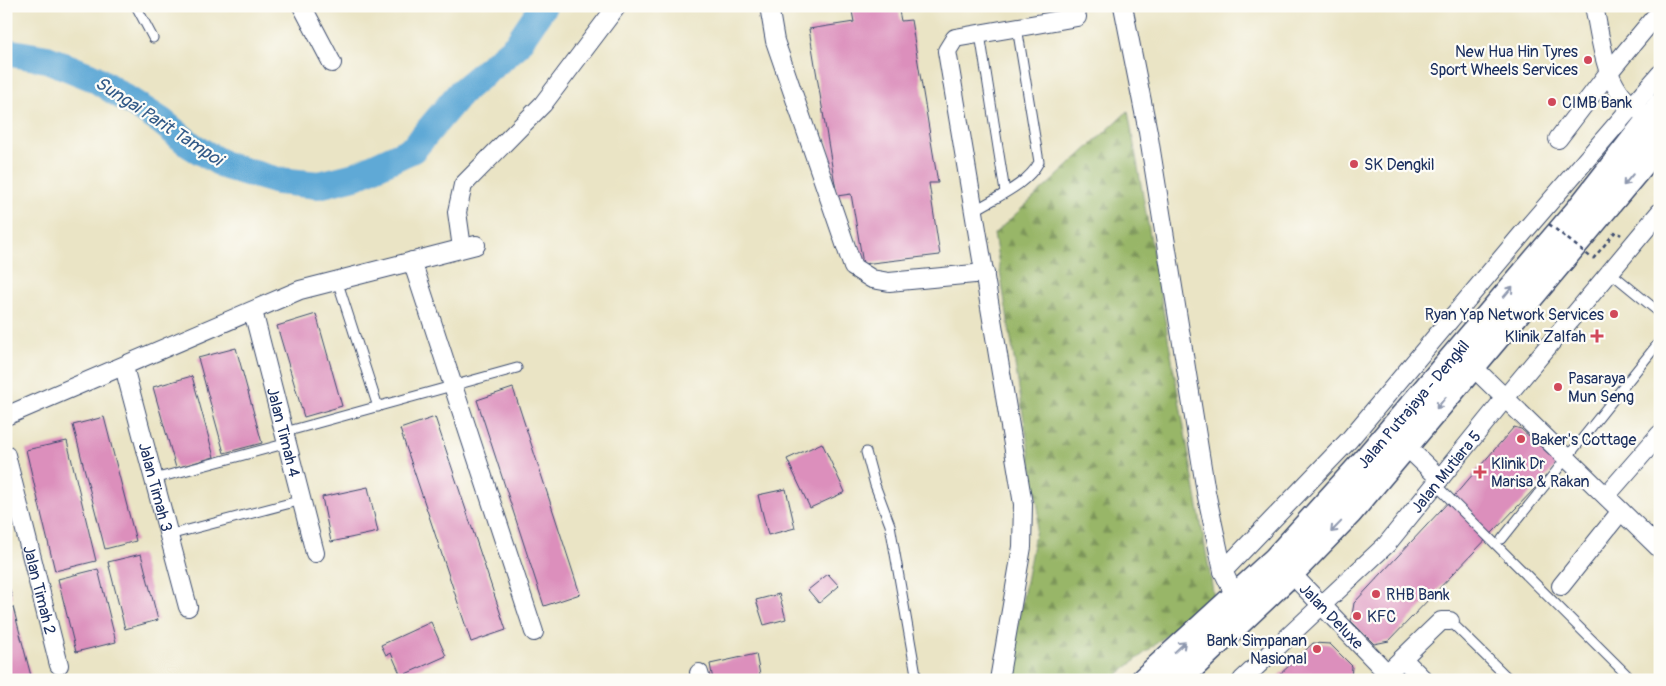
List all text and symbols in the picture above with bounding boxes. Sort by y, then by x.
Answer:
place label: New Hua Hin Tyres Sport Wheels Services [1429,42,1578,80]
marker: New Hua Hin Tyres Sport Wheels Services [1582,54,1594,66]
water label: Sungai Parit Tampoi [91,72,229,173]
place label: CIMB Bank [1562,93,1633,113]
marker: CIMB Bank [1546,96,1558,108]
place label: SK Dengkil [1364,155,1434,175]
marker: SK Dengkil [1348,158,1360,170]
one-way arrow [1623,174,1634,187]
one-way arrow [1502,286,1514,299]
place label: Ryan Yap Network Services [1425,305,1604,325]
marker: Ryan Yap Network Services [1608,308,1620,320]
place label: Klinik Zalfah [1505,327,1586,347]
marker: Klinik Zalfah [1590,329,1604,343]
street label: Jalan Putrajaya - Dengkil [1354,336,1474,473]
place label: Pasaraya Mun Seng [1568,369,1634,407]
marker: Pasaraya Mun Seng [1552,381,1564,393]
street label: Jalan Timah 4 [262,385,304,479]
one-way arrow [1435,397,1446,410]
street label: Jalan Mutiara 5 [1407,427,1486,517]
place label: Baker's Cottage [1531,430,1636,450]
marker: Baker's Cottage [1515,433,1527,445]
street label: Jalan Timah 3 [134,440,176,534]
place label: Klinik Dr Marisa & Rakan [1491,454,1589,492]
marker: Klinik Dr Marisa & Rakan [1473,465,1487,479]
one-way arrow [1330,521,1342,533]
street label: Jalan Timah 2 [18,543,60,637]
street label: Jalan Deluxe [1295,579,1368,654]
place label: RHB Bank [1386,585,1450,605]
marker: RHB Bank [1370,588,1382,600]
place label: KFC [1367,607,1396,627]
marker: KFC [1351,610,1363,622]
place label: Bank Simpanan Nasional [1206,631,1307,669]
one-way arrow [1174,641,1187,653]
marker: Bank Simpanan Nasional [1311,643,1323,655]

